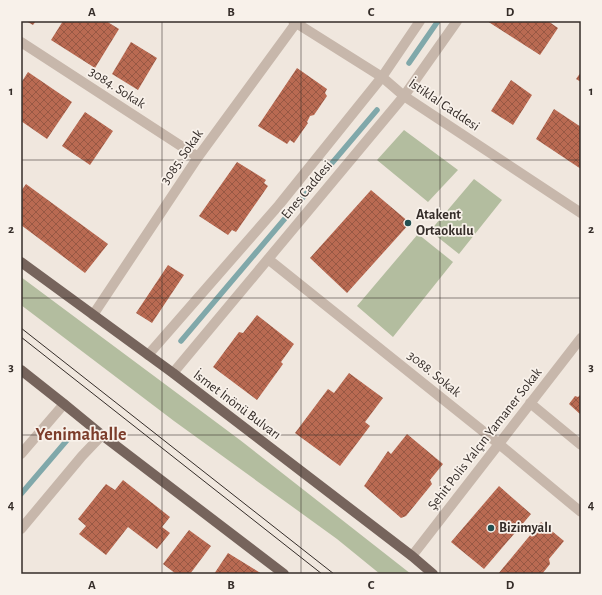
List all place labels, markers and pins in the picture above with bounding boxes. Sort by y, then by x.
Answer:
place label: Atakent Ortaokulu [416,208,474,238]
marker: Atakent Ortaokulu [403,218,413,228]
place label: Bizimyalı [499,521,552,535]
marker: Bizimyalı [486,523,496,533]

